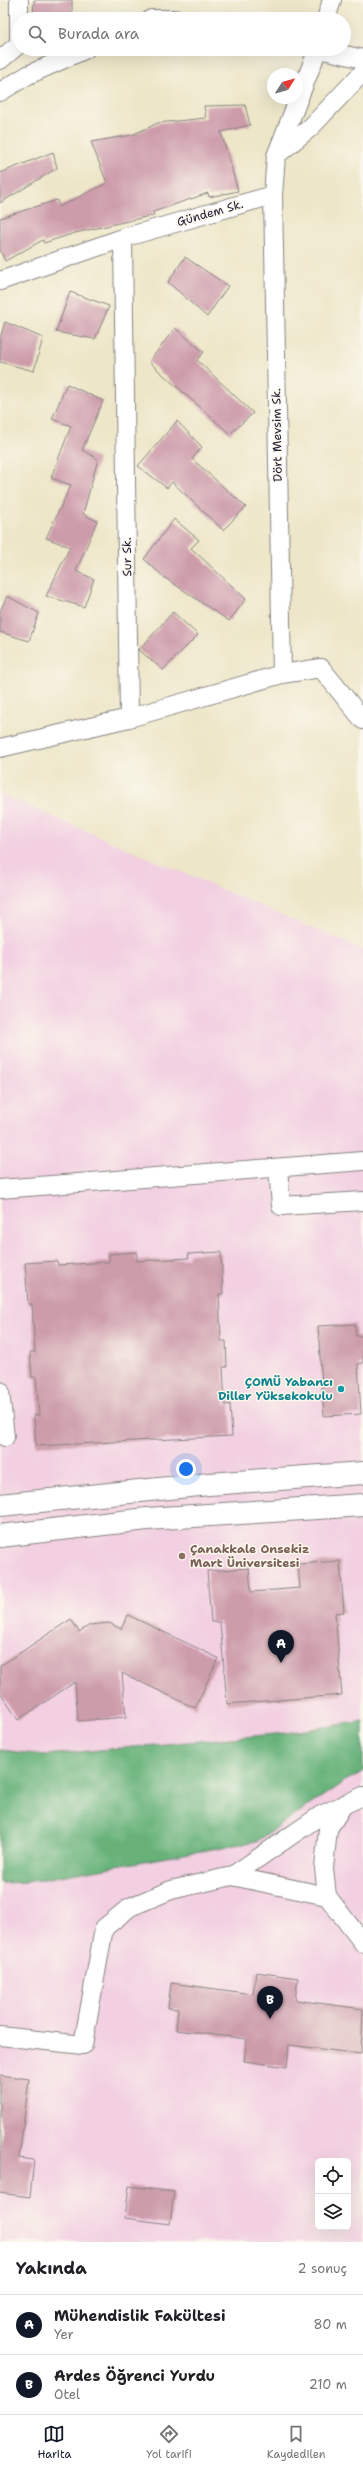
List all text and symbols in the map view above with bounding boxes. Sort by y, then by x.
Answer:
search box [12,12,351,56]
icon: search [26,23,48,45]
text: Burada ara [58,24,139,44]
north arrow [267,68,303,104]
street label: Gündem Sk. [175,196,245,230]
street label: Dört Mevsim Sk. [268,388,286,482]
street label: Sur Sk. [119,537,135,577]
place label: ÇOMÜ Yabancı Diller Yüksekokulu [218,1374,333,1404]
marker: ÇOMÜ Yabancı Diller Yüksekokulu [336,1384,346,1394]
your location [176,1459,196,1479]
place label: Çanakkale Onsekiz Mart Üniversitesi [190,1541,309,1571]
marker: Çanakkale Onsekiz Mart Üniversitesi [177,1551,187,1561]
pin: A [268,1630,294,1663]
pin: B [257,1986,283,2019]
map controls [315,2158,351,2230]
button: locate [315,2158,351,2194]
button: layers [315,2194,351,2230]
text: Yakında [16,2257,87,2279]
text: 2 sonuç [298,2260,347,2277]
text: Mühendislik Fakültesi [54,2306,225,2326]
text: A [24,2316,34,2333]
text: 80 m [313,2316,347,2333]
text: Yer [54,2326,74,2343]
text: Ardes Öğrenci Yurdu [54,2366,215,2386]
text: B [25,2376,33,2393]
text: 210 m [309,2376,347,2393]
text: Otel [54,2386,80,2403]
tab: Harita [37,2423,71,2462]
tab: Yol tarifi [146,2423,192,2462]
tab: Kaydedilen [267,2423,326,2462]

